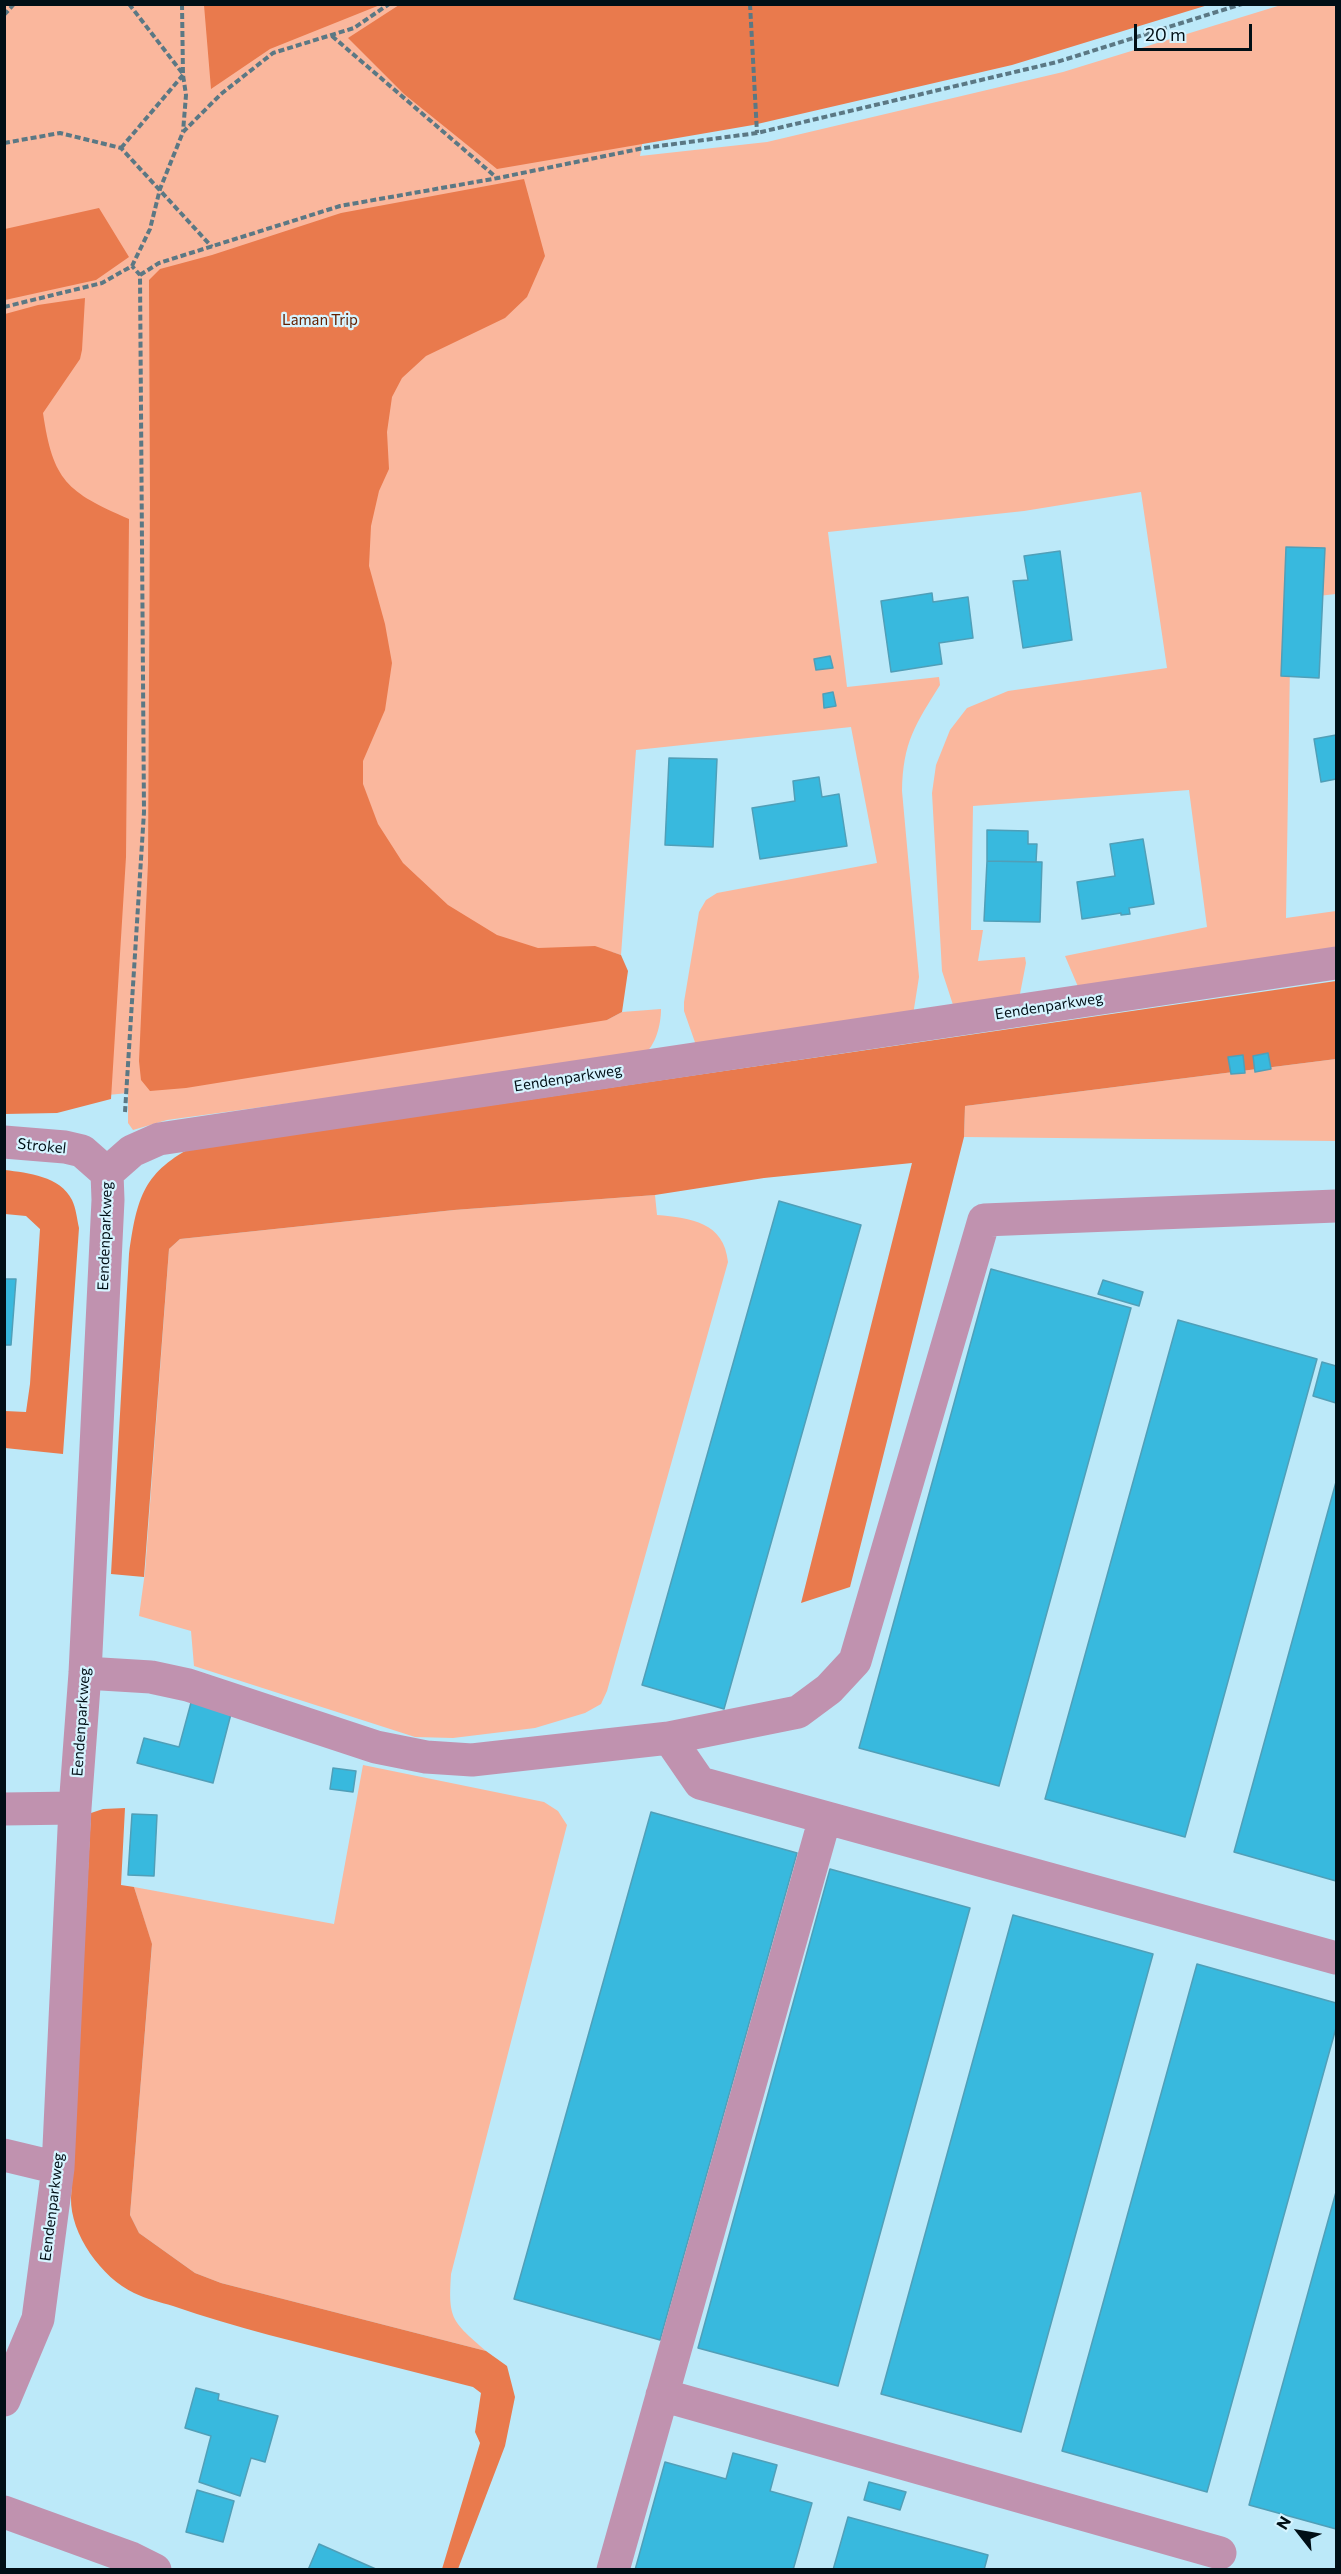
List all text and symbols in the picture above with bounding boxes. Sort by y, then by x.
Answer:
scale bar [1137,12,1256,50]
text: 20 m [1145,23,1186,45]
park label: Laman Trip [282,311,358,329]
street label: Eendenparkweg [994,989,1104,1023]
street label: Eendenparkweg [513,1061,623,1095]
street label: Strokel [17,1134,67,1158]
street label: Eendenparkweg [94,1181,116,1291]
street label: Eendenparkweg [68,1667,94,1777]
street label: Eendenparkweg [36,2152,68,2262]
north arrow [1269,2502,1329,2562]
text: N [1272,2512,1294,2533]

